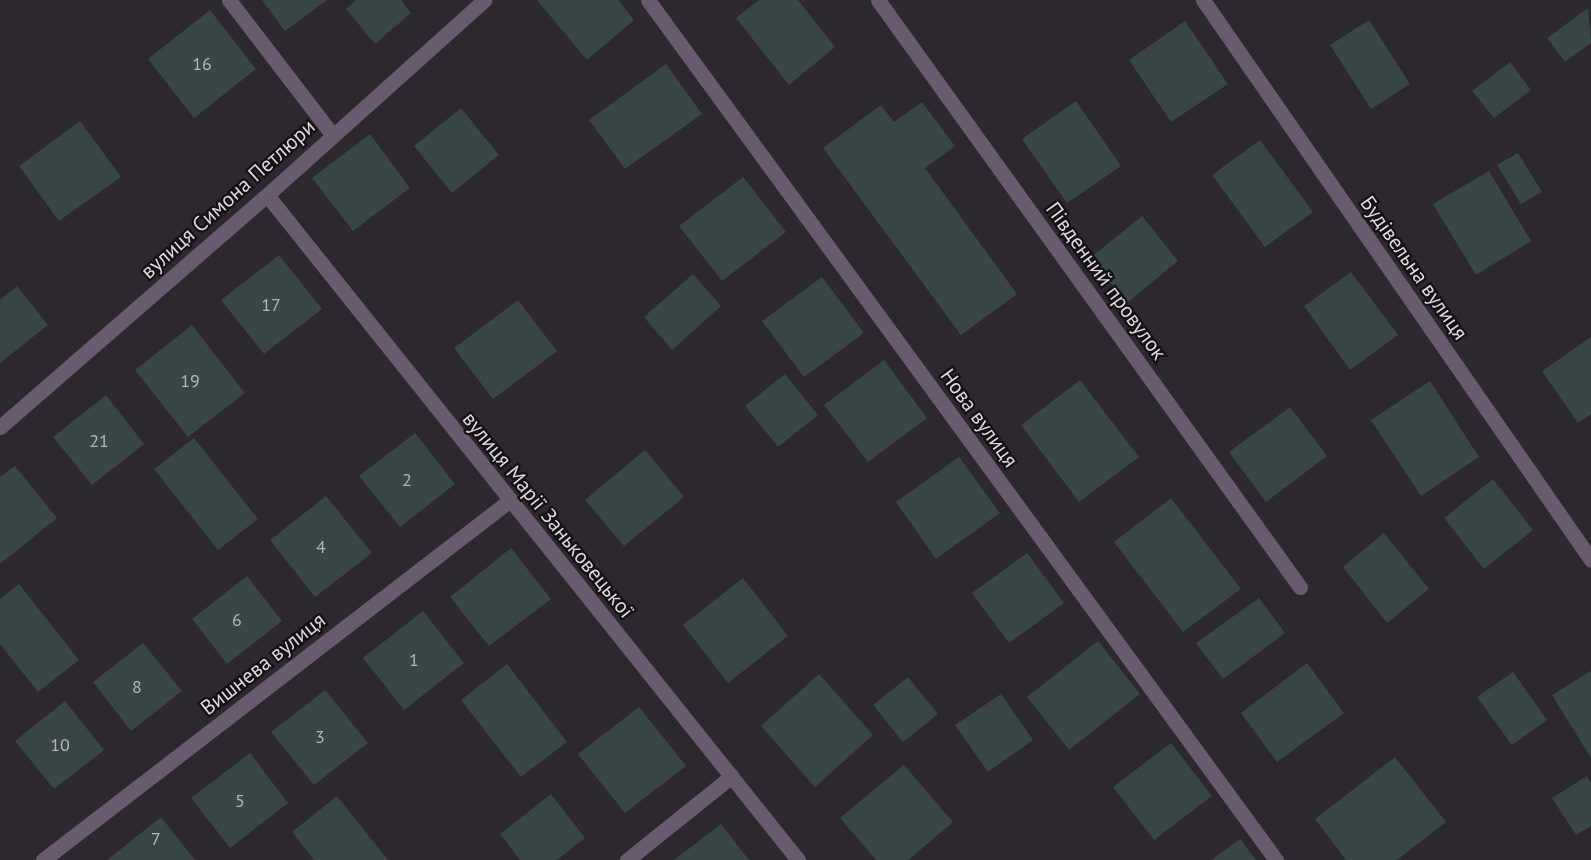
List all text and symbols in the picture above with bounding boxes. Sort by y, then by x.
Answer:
house number: 16 [192,53,212,75]
street label: вулиця Симона Петлюри [136,114,320,284]
street label: Будівельна вулиця [1355,191,1473,345]
street label: Південний провулок [1040,197,1172,365]
house number: 17 [261,294,281,316]
street label: Нова вулиця [935,364,1023,472]
house number: 19 [180,370,200,392]
street label: вулиця Марії Заньковецької [457,407,639,623]
house number: 21 [89,430,109,452]
house number: 2 [402,469,412,491]
house number: 4 [316,536,326,558]
street label: Вишнева вулиця [196,608,330,720]
house number: 6 [232,609,242,631]
house number: 1 [409,649,419,671]
house number: 8 [132,676,142,698]
house number: 3 [315,726,325,748]
house number: 10 [50,734,70,756]
house number: 5 [235,790,245,812]
house number: 7 [151,828,161,850]

